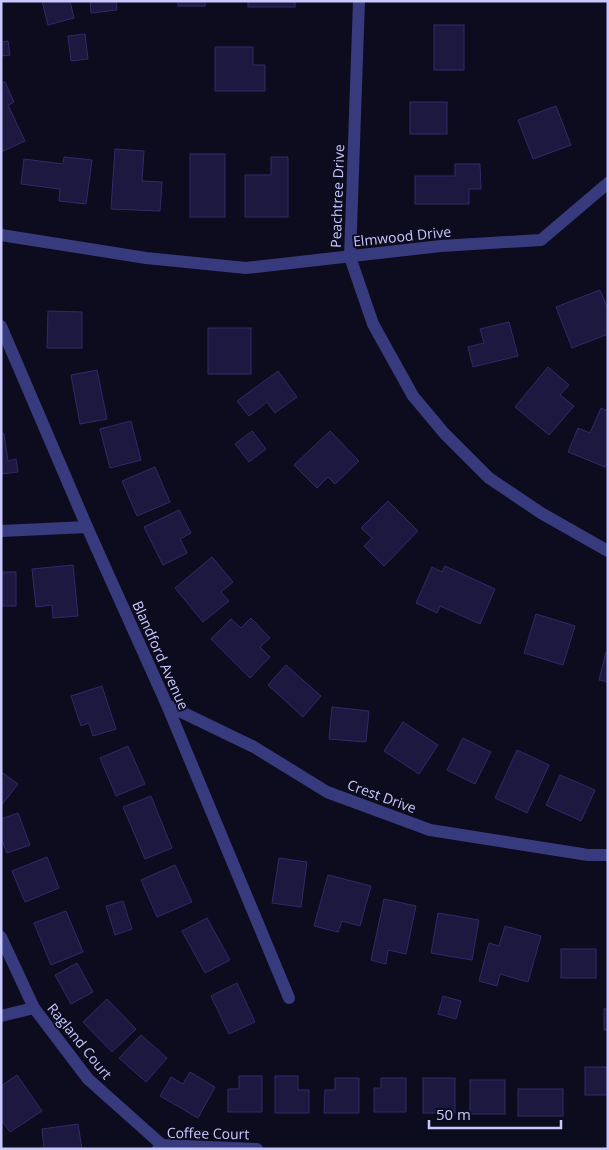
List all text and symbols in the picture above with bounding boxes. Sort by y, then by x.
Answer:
street label: Peachtree Drive [326,144,348,248]
street label: Elmwood Drive [352,221,452,251]
street label: Blandford Avenue [128,598,194,713]
street label: Crest Drive [345,775,419,817]
street label: Ragland Court [43,999,117,1083]
scale bar [429,1098,562,1130]
text: 50 m [436,1104,471,1124]
street label: Coffee Court [167,1123,249,1143]

